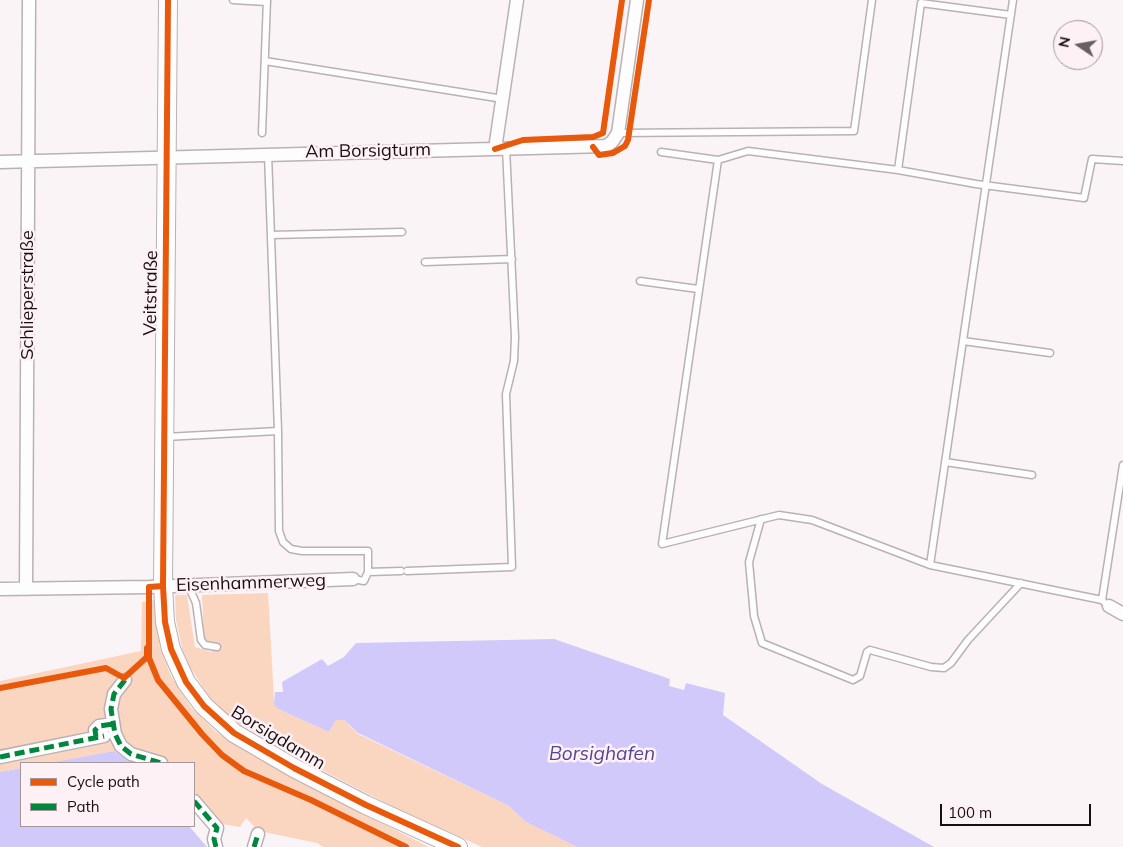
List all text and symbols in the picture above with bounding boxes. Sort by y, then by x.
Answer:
north arrow [1053,20,1103,70]
text: N [1054,35,1074,49]
street label: Am Borsigturm [305,139,431,163]
street label: Schlieperstraße [17,230,39,360]
street label: Veitstraße [139,250,163,336]
street label: Eisenhammerweg [176,570,326,596]
street label: Borsigdamm [227,701,329,775]
water label: Borsighafen [549,743,655,765]
legend [20,762,195,827]
text: Cycle path [67,772,140,791]
scale bar [943,794,1094,826]
text: Path [67,797,99,816]
text: 100 m [948,803,992,822]

